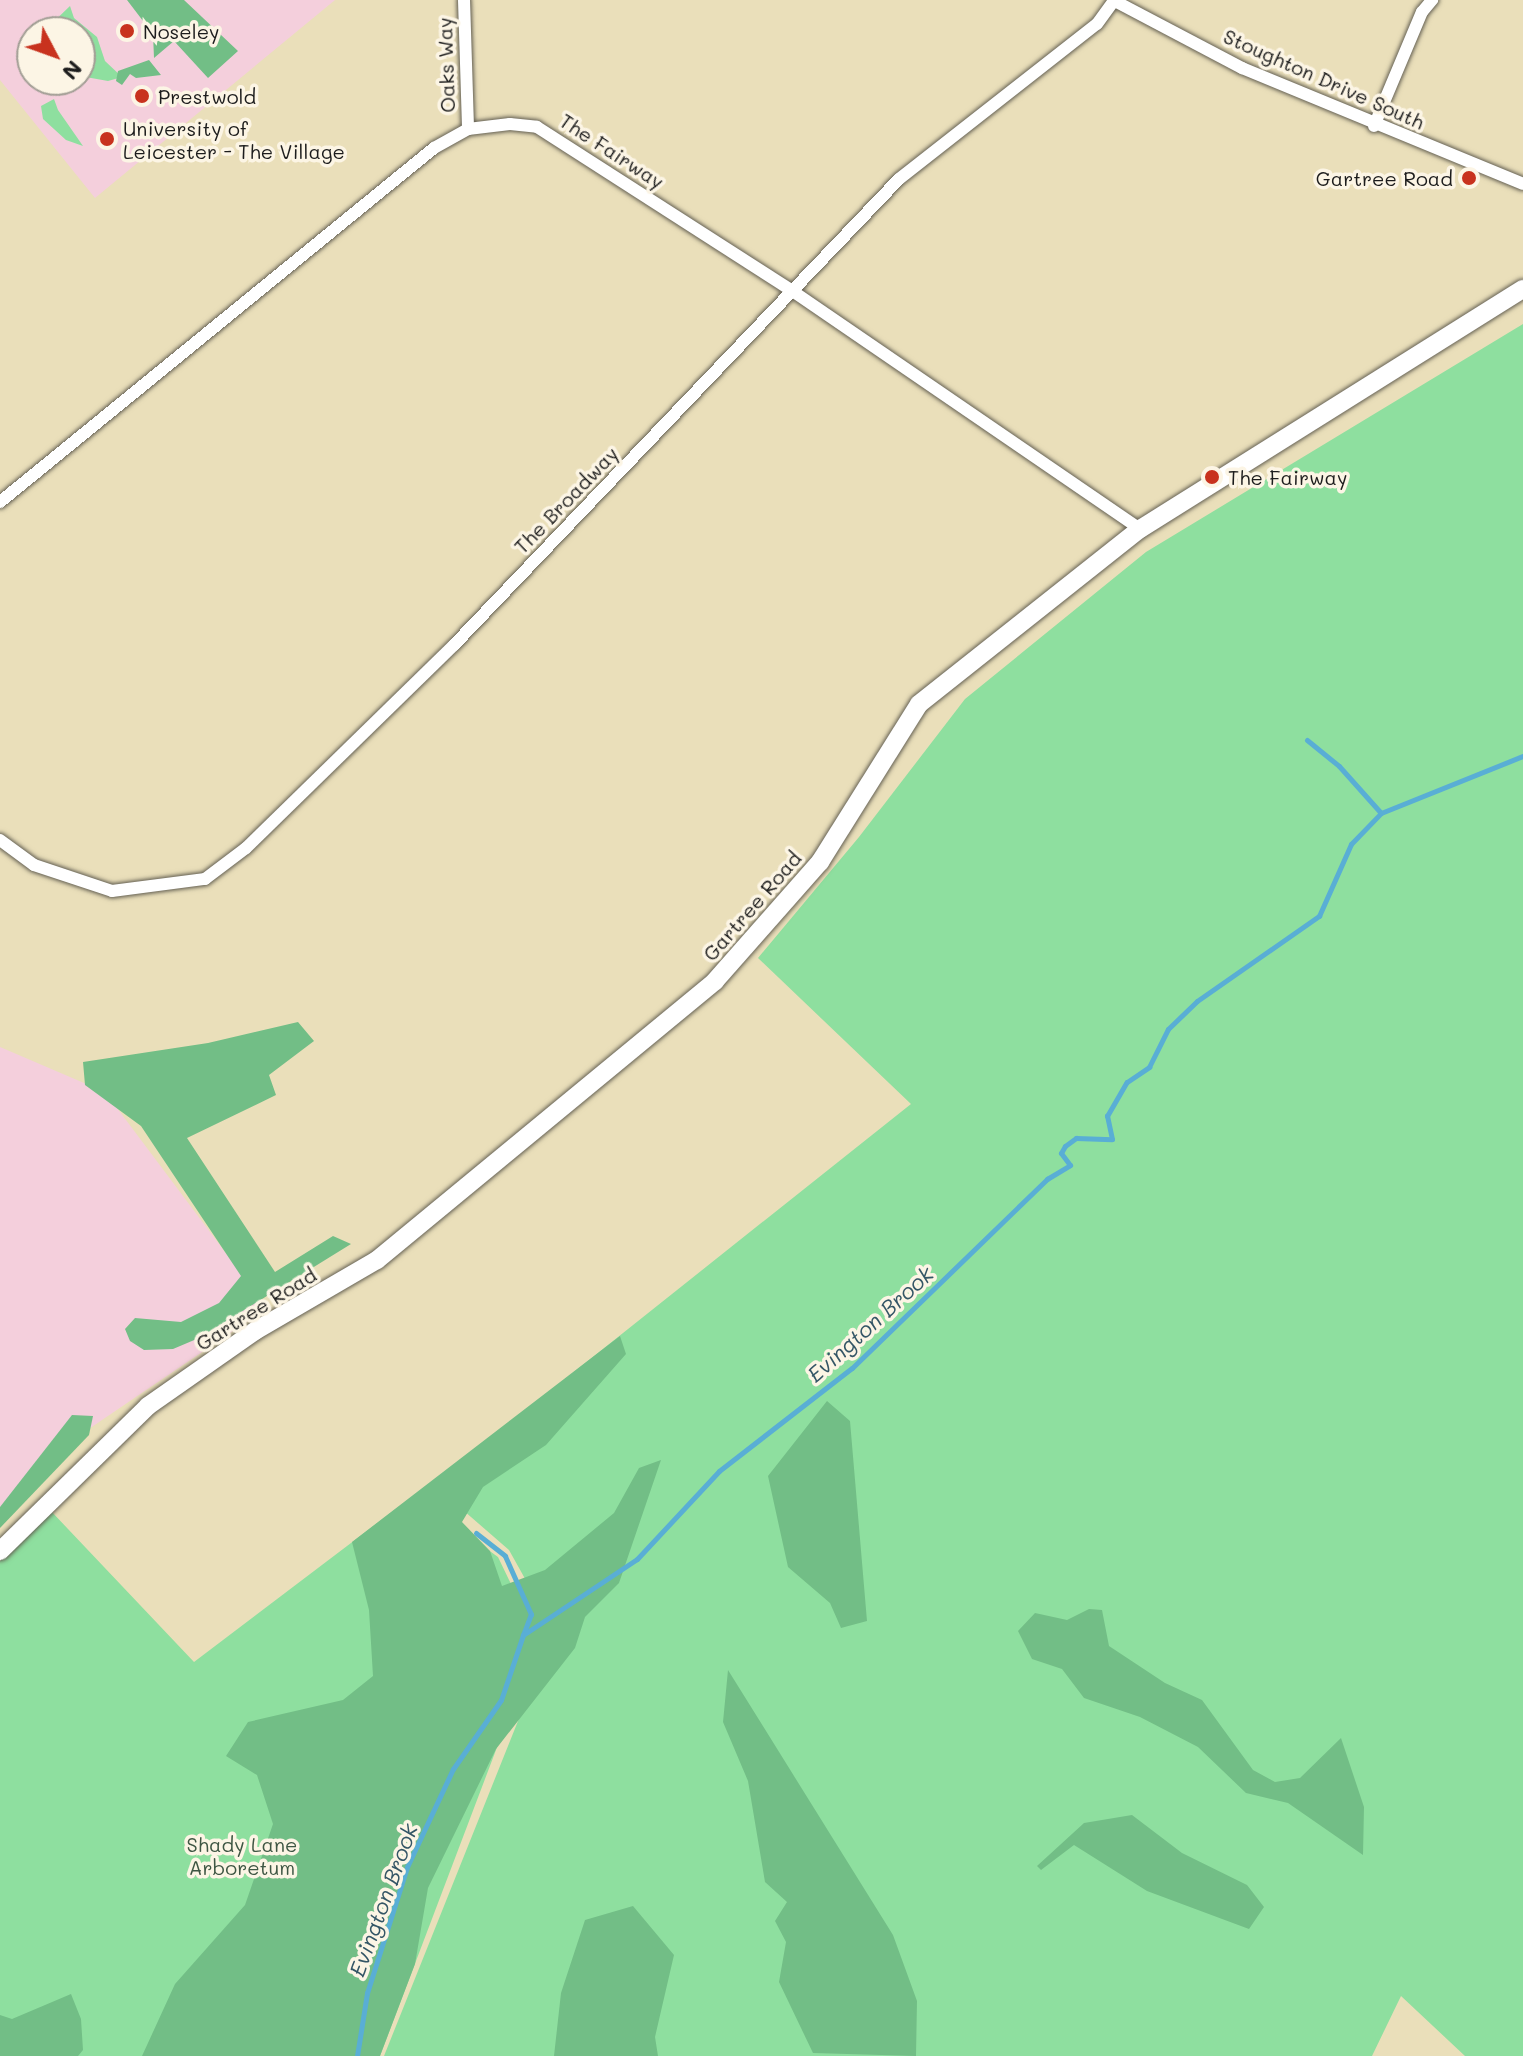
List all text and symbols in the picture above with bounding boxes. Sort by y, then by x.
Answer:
north arrow [16,16,96,96]
street label: Oaks Way [432,17,460,113]
place label: Noseley [143,19,220,43]
marker: Noseley [118,22,136,40]
street label: Stoughton Drive South [1220,24,1428,134]
text: N [57,55,89,87]
place label: Prestwold [158,84,256,108]
marker: Prestwold [133,87,151,105]
street label: The Fairway [555,108,669,194]
place label: University of Leicester - The Village [123,116,345,163]
marker: University of Leicester - The Village [98,130,116,148]
place label: Gartree Road [1316,166,1453,190]
marker: Gartree Road [1460,169,1478,187]
street label: The Broadway [509,442,623,558]
place label: The Fairway [1228,465,1347,489]
marker: The Fairway [1203,468,1221,486]
street label: Gartree Road [698,846,806,966]
water label: Evington Brook [802,1261,938,1387]
street label: Gartree Road [191,1262,321,1356]
water label: Evington Brook [343,1820,423,1980]
park label: Shady Lane Arboretum [187,1833,297,1880]

